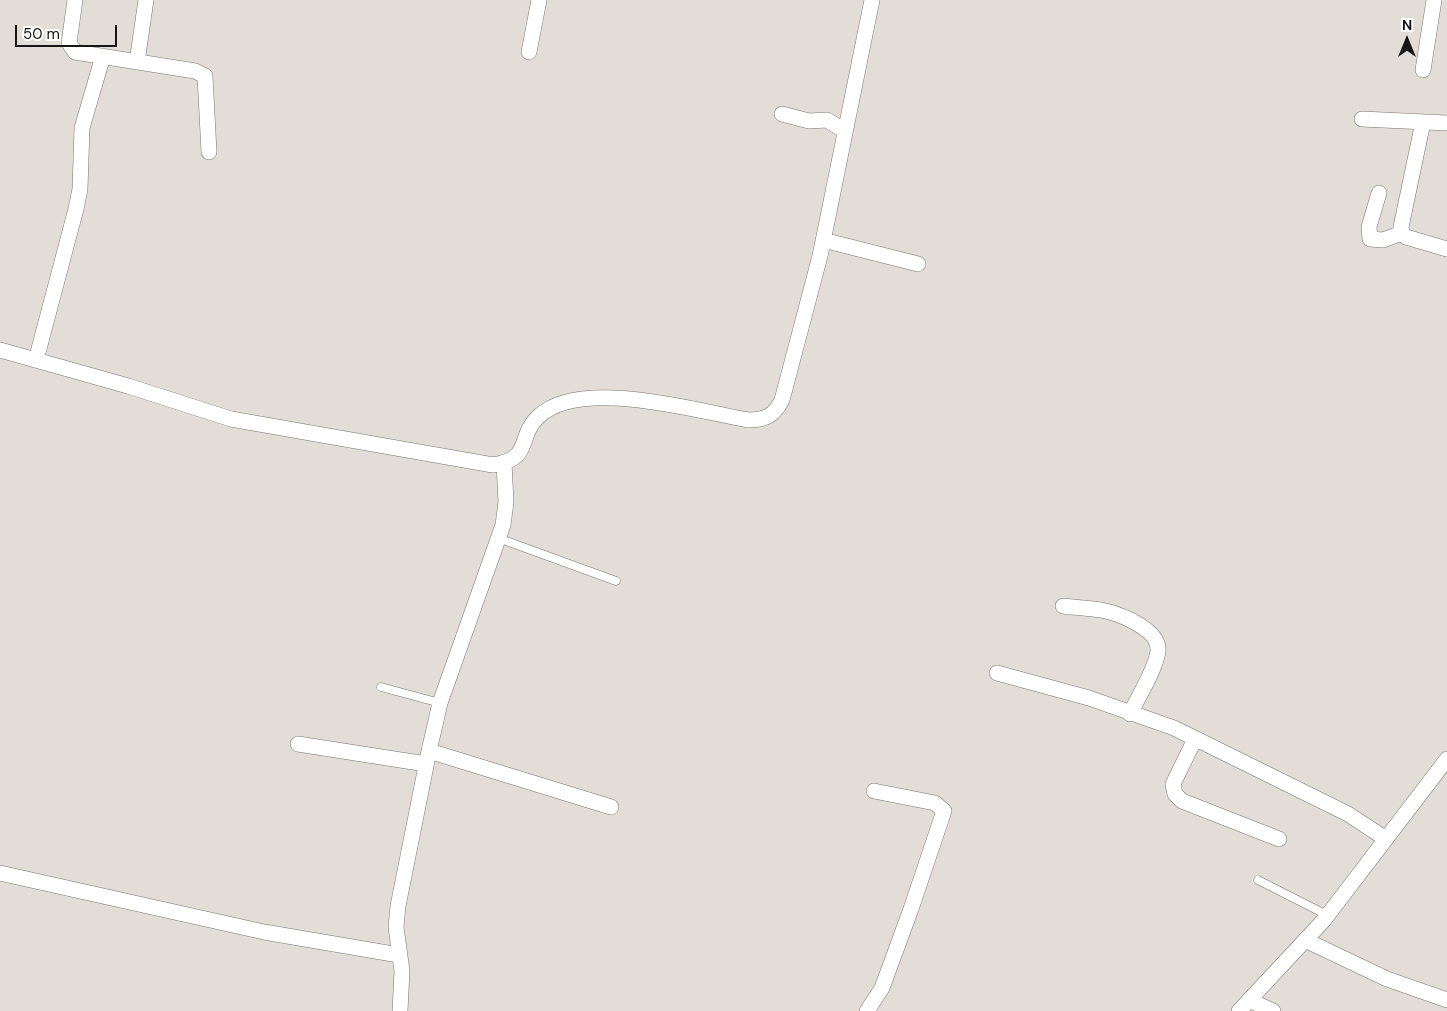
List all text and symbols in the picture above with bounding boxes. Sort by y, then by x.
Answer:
scale bar [18,15,120,47]
north arrow [1382,15,1432,65]
text: N [1402,16,1412,34]
text: 50 m [23,24,60,44]

